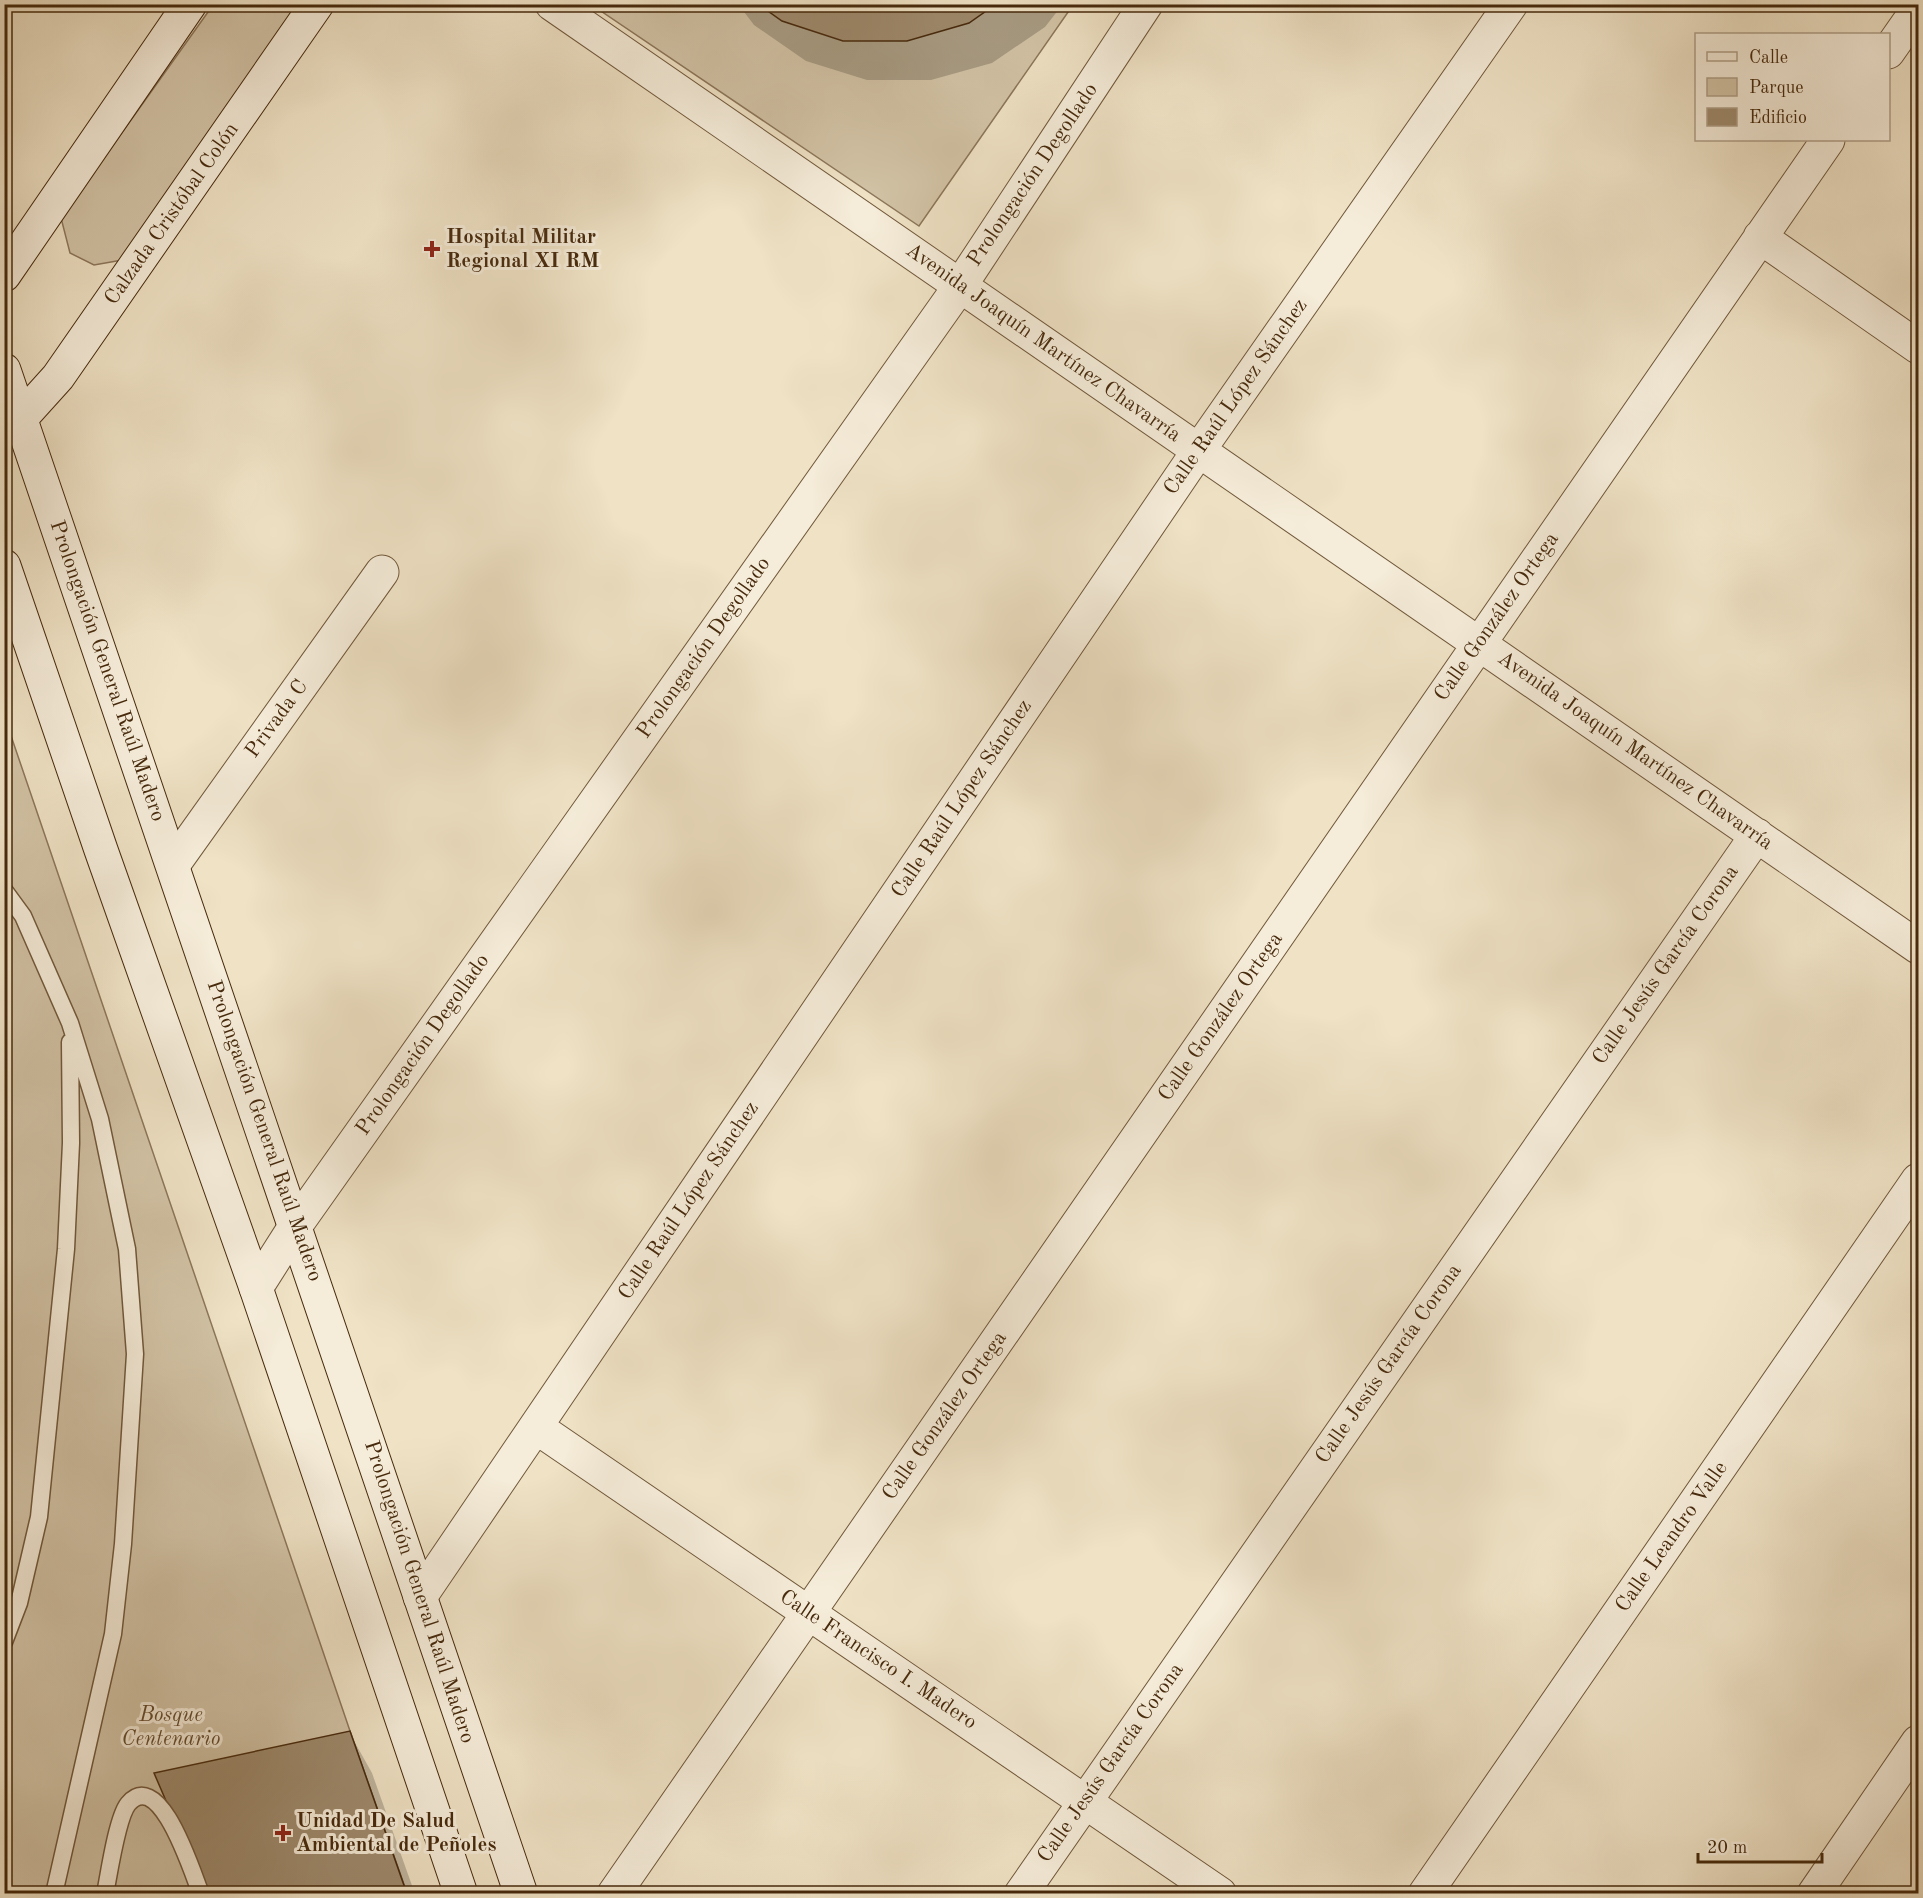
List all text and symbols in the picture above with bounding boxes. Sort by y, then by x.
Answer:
legend [1695,33,1890,141]
text: Calle [1749,49,1788,67]
text: Parque [1749,79,1804,97]
street label: Prolongación Degollado [964,80,1102,270]
text: Edificio [1749,109,1807,127]
street label: Calzada Cristóbal Colón [101,119,243,309]
place label: Hospital Militar Regional XI RM [446,227,600,272]
marker: Hospital Militar Regional XI RM [423,240,441,258]
street label: Avenida Joaquín Martínez Chavarría [902,240,1184,446]
street label: Calle Raúl López Sánchez [1160,295,1312,499]
street label: Prolongación General Raúl Madero [45,518,169,824]
street label: Calle González Ortega [1431,529,1563,705]
street label: Prolongación Degollado [634,554,774,742]
street label: Avenida Joaquín Martínez Chavarría [1494,648,1776,854]
street label: Privada C [242,676,312,762]
street label: Calle Raúl López Sánchez [888,696,1036,902]
street label: Calle Jesús García Corona [1589,861,1743,1069]
street label: Calle González Ortega [1155,929,1287,1105]
street label: Prolongación Degollado [353,951,493,1139]
street label: Prolongación General Raúl Madero [202,978,326,1284]
street label: Calle Raúl López Sánchez [615,1098,763,1304]
street label: Calle Jesús García Corona [1312,1260,1466,1468]
street label: Calle González Ortega [879,1328,1011,1504]
street label: Prolongación General Raúl Madero [360,1438,478,1746]
street label: Calle Leandro Valle [1612,1458,1732,1616]
street label: Calle Francisco I. Madero [776,1586,980,1734]
street label: Calle Jesús García Corona [1034,1659,1188,1867]
park label: Bosque Centenario [121,1705,221,1750]
place label: Unidad De Salud Ambiental de Peñoles [296,1811,497,1856]
marker: Unidad De Salud Ambiental de Peñoles [274,1824,292,1842]
scale bar [1698,1826,1822,1864]
text: 20 m [1707,1839,1747,1857]

